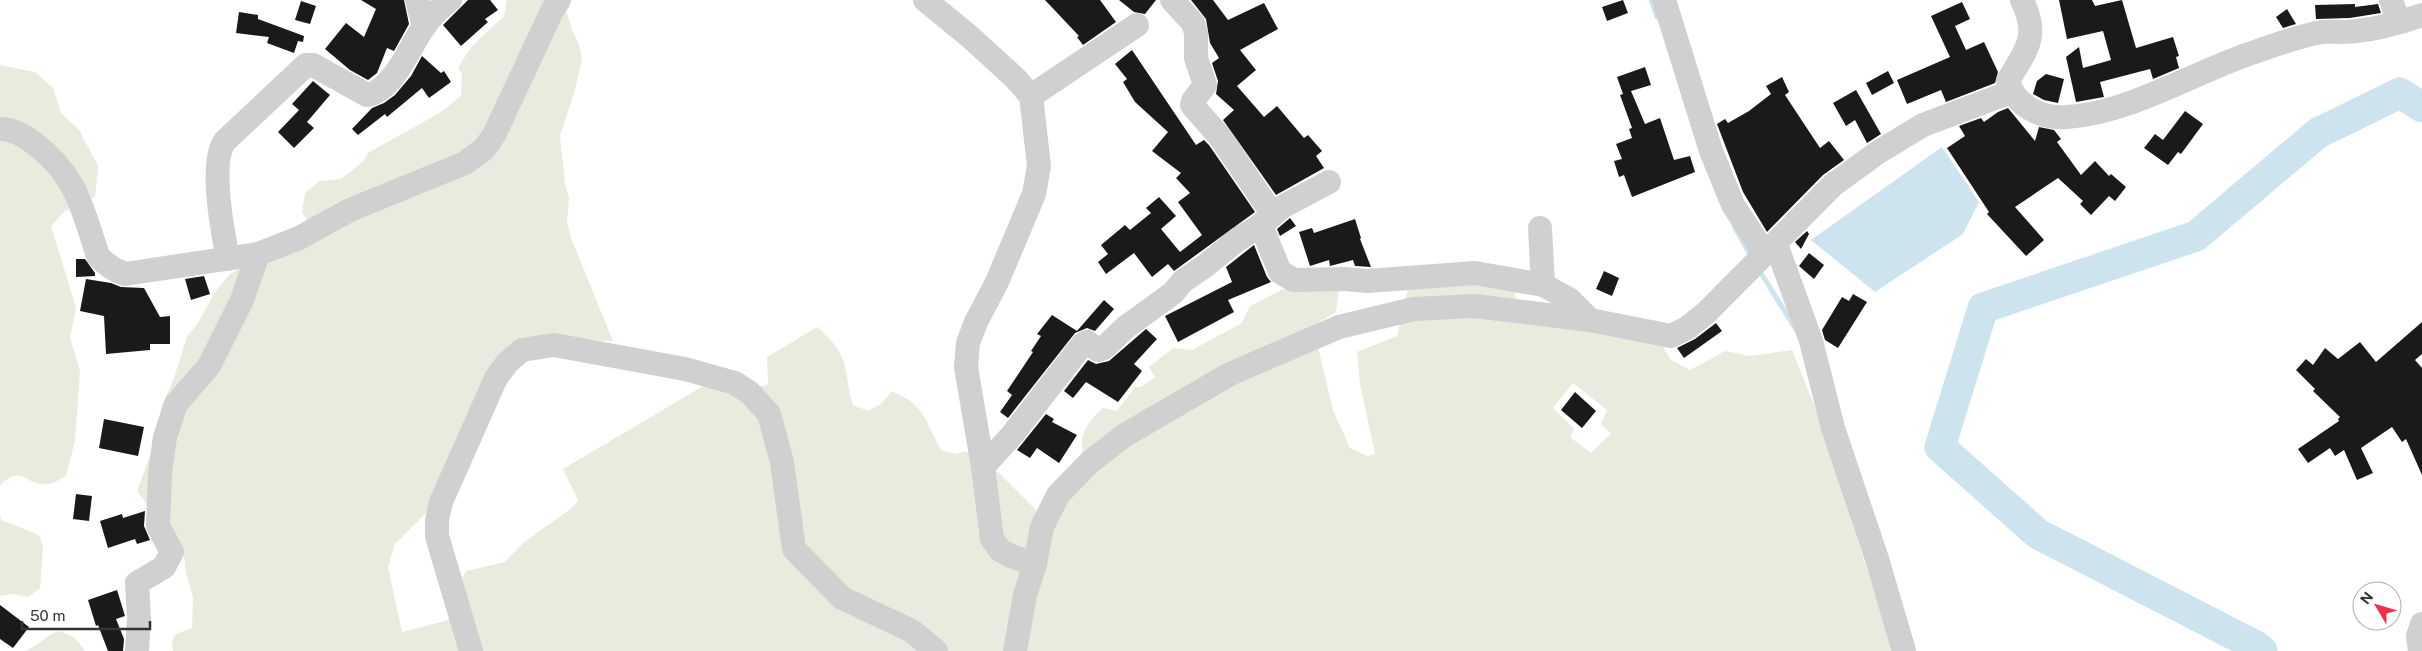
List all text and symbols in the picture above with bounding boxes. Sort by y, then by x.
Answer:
north arrow [2352,581,2402,631]
text: N [2357,589,2376,607]
scale bar [22,598,150,630]
text: 50 m [30,607,65,624]

